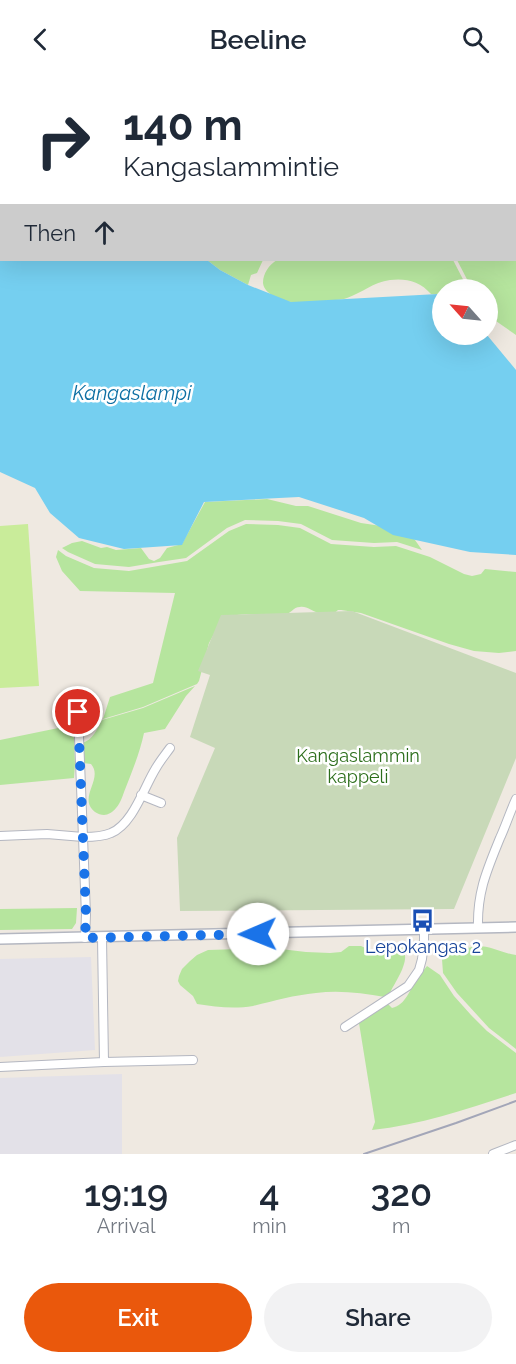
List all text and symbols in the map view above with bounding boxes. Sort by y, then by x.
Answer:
icon: back [24,23,57,56]
icon: search [459,23,492,56]
text: Beeline [209,24,307,55]
text: 140 m [123,101,243,150]
icon: right [24,102,102,180]
text: Kangaslammintie [123,151,339,182]
icon: ahead [88,216,121,249]
text: Then [24,220,76,246]
north arrow [432,279,498,345]
map controls [432,279,498,345]
water label: Kangaslampi [73,381,192,405]
pin [52,686,103,737]
icon: arrive [61,695,94,728]
park label: Kangaslammin kappeli [296,745,420,787]
position arrow [226,902,290,966]
bus stop icon: Lepokangas 2 [410,907,436,933]
place label: Lepokangas 2 [365,936,481,957]
text: 19:19 [84,1172,168,1214]
text: 4 [259,1172,280,1214]
text: 320 [370,1172,432,1214]
text: Arrival [97,1214,155,1238]
text: min [252,1214,287,1238]
text: m [392,1214,410,1238]
button: Exit [24,1283,252,1352]
button: Share [264,1283,492,1352]

